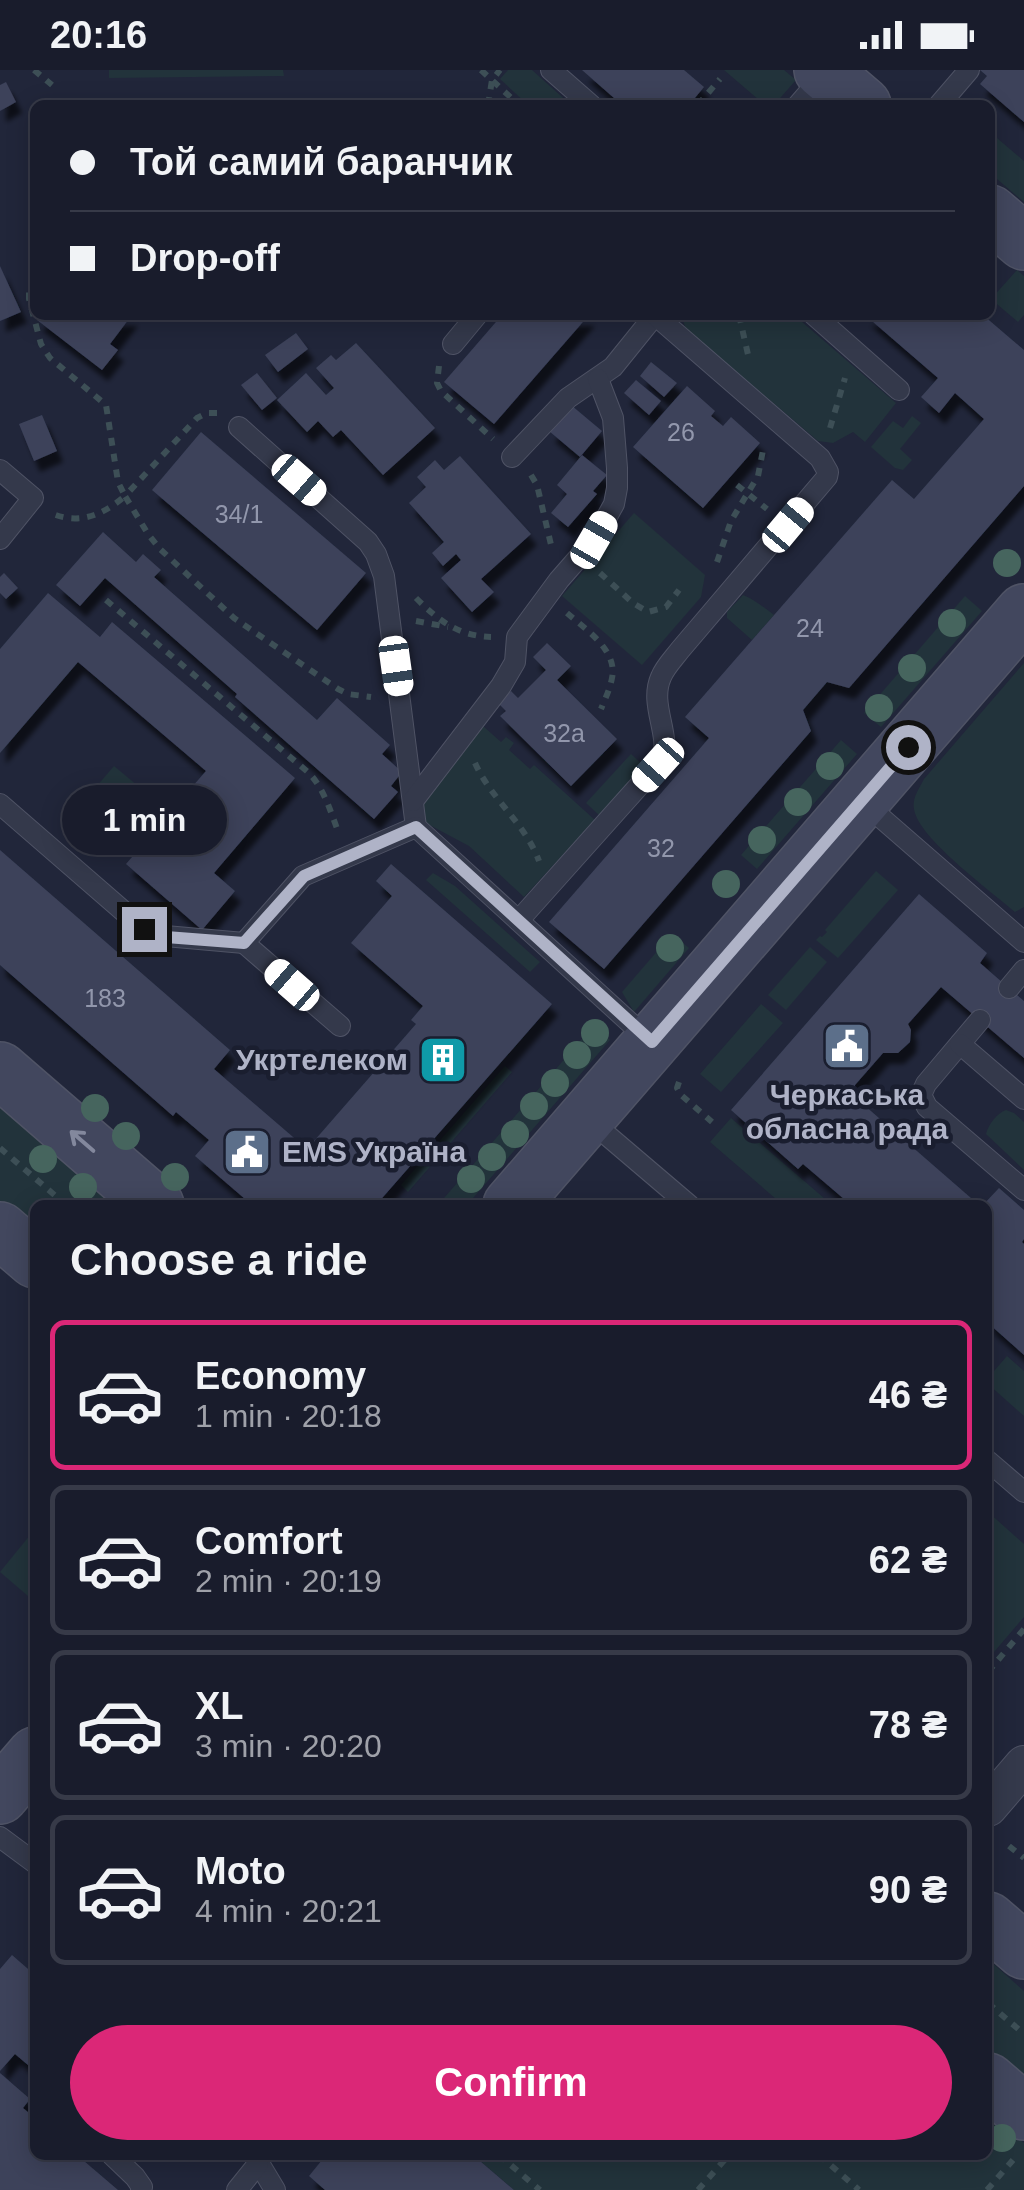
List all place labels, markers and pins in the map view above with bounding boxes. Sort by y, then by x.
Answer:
public building icon: Черкаська обласна рада [821,1020,873,1072]
building icon: Укртелеком [417,1034,469,1086]
place label: Укртелеком [236,1043,408,1076]
place label: Черкаська обласна рада [746,1078,949,1145]
public building icon: EMS Україна [221,1126,273,1178]
place label: EMS Україна [282,1135,466,1168]

